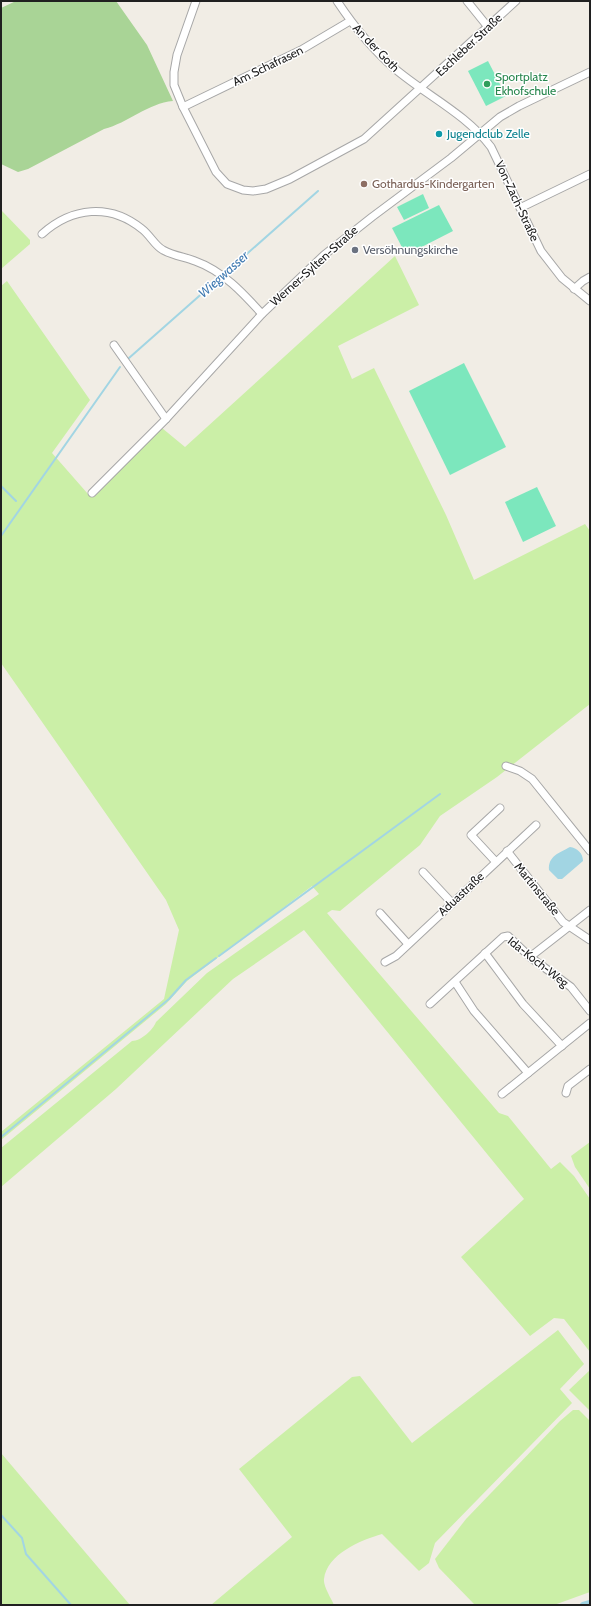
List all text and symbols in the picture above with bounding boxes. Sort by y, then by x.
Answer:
street label: Eschleber Straße [432,10,505,79]
street label: An der Goth [350,20,403,75]
street label: Am Schafrasen [230,42,306,89]
place label: Sportplatz Ekhofschule [495,69,556,98]
marker: Sportplatz Ekhofschule [482,79,492,89]
place label: Jugendclub Zelle [446,126,530,141]
marker: Jugendclub Zelle [434,129,444,139]
street label: Von-Zach-Straße [492,158,543,243]
place label: Gothardus-Kindergarten [372,176,495,191]
marker: Gothardus-Kindergarten [359,179,369,189]
street label: Werner-Sylten-Straße [267,222,361,309]
place label: Versöhnungskirche [363,242,458,257]
marker: Versöhnungskirche [350,245,360,255]
water label: Wiegwasser [195,247,252,301]
street label: Martinstraße [511,859,563,918]
street label: Aduastraße [435,869,487,919]
street label: Ida-Koch-Weg [505,933,573,991]

